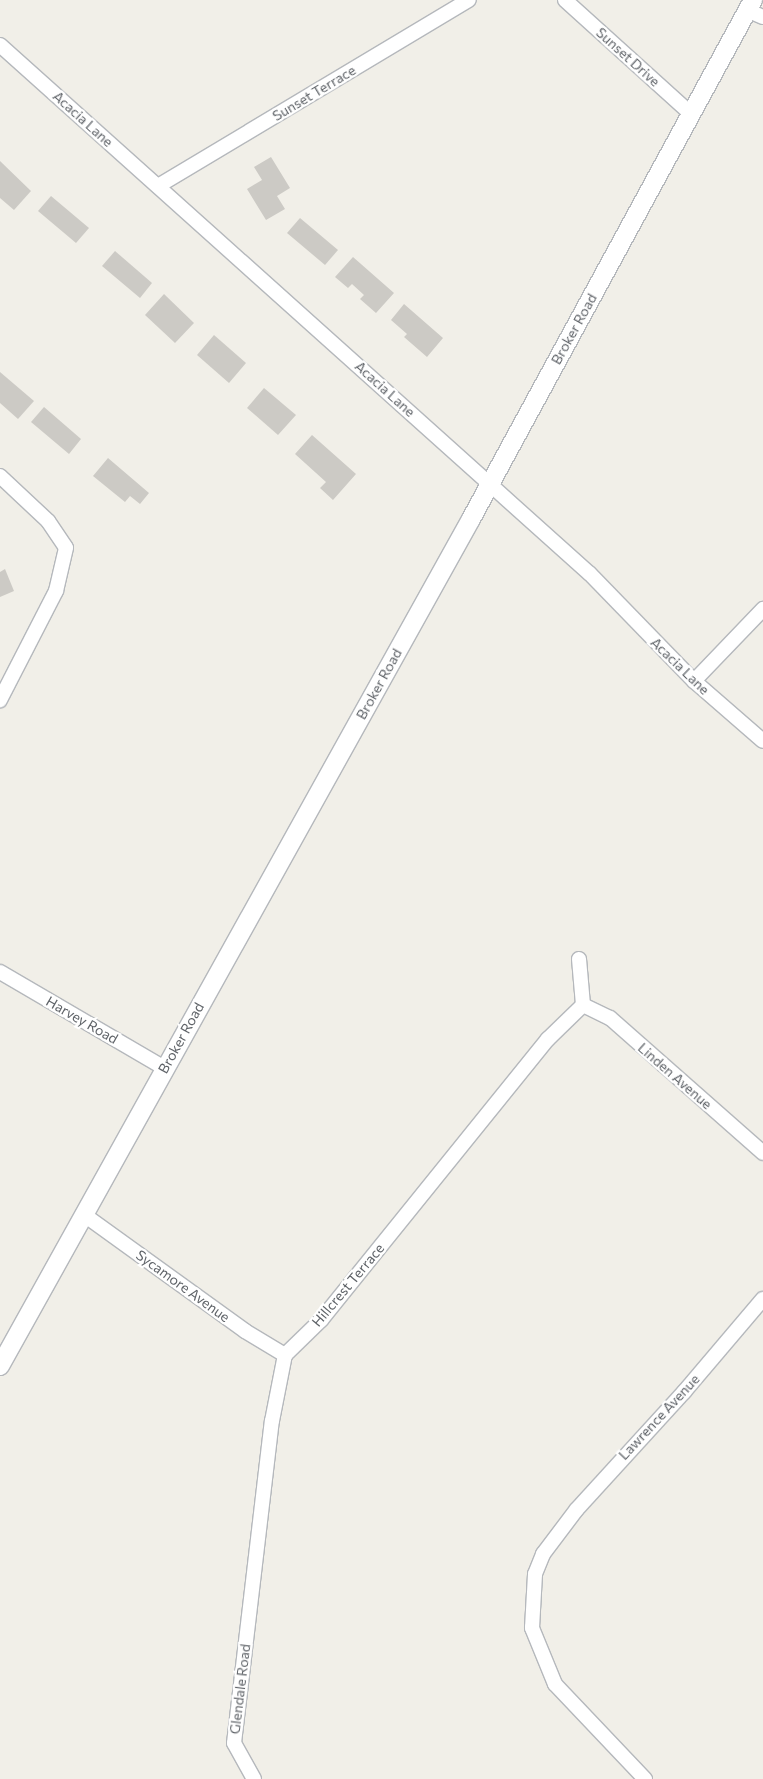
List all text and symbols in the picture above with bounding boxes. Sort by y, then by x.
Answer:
street label: Sunset Drive [593,24,663,90]
street label: Sunset Terrace [269,62,359,124]
street label: Acacia Lane [50,88,116,150]
street label: Broker Road [548,291,600,367]
street label: Acacia Lane [352,358,418,420]
street label: Acacia Lane [647,634,713,698]
street label: Broker Road [353,646,405,722]
street label: Harvey Road [43,993,121,1047]
street label: Broker Road [155,1000,207,1076]
street label: Linden Avenue [635,1039,715,1113]
street label: Hillcrest Terrace [308,1240,388,1330]
street label: Sycamore Avenue [133,1246,233,1326]
street label: Lawrence Avenue [615,1371,703,1463]
street label: Glendale Road [226,1643,254,1735]

